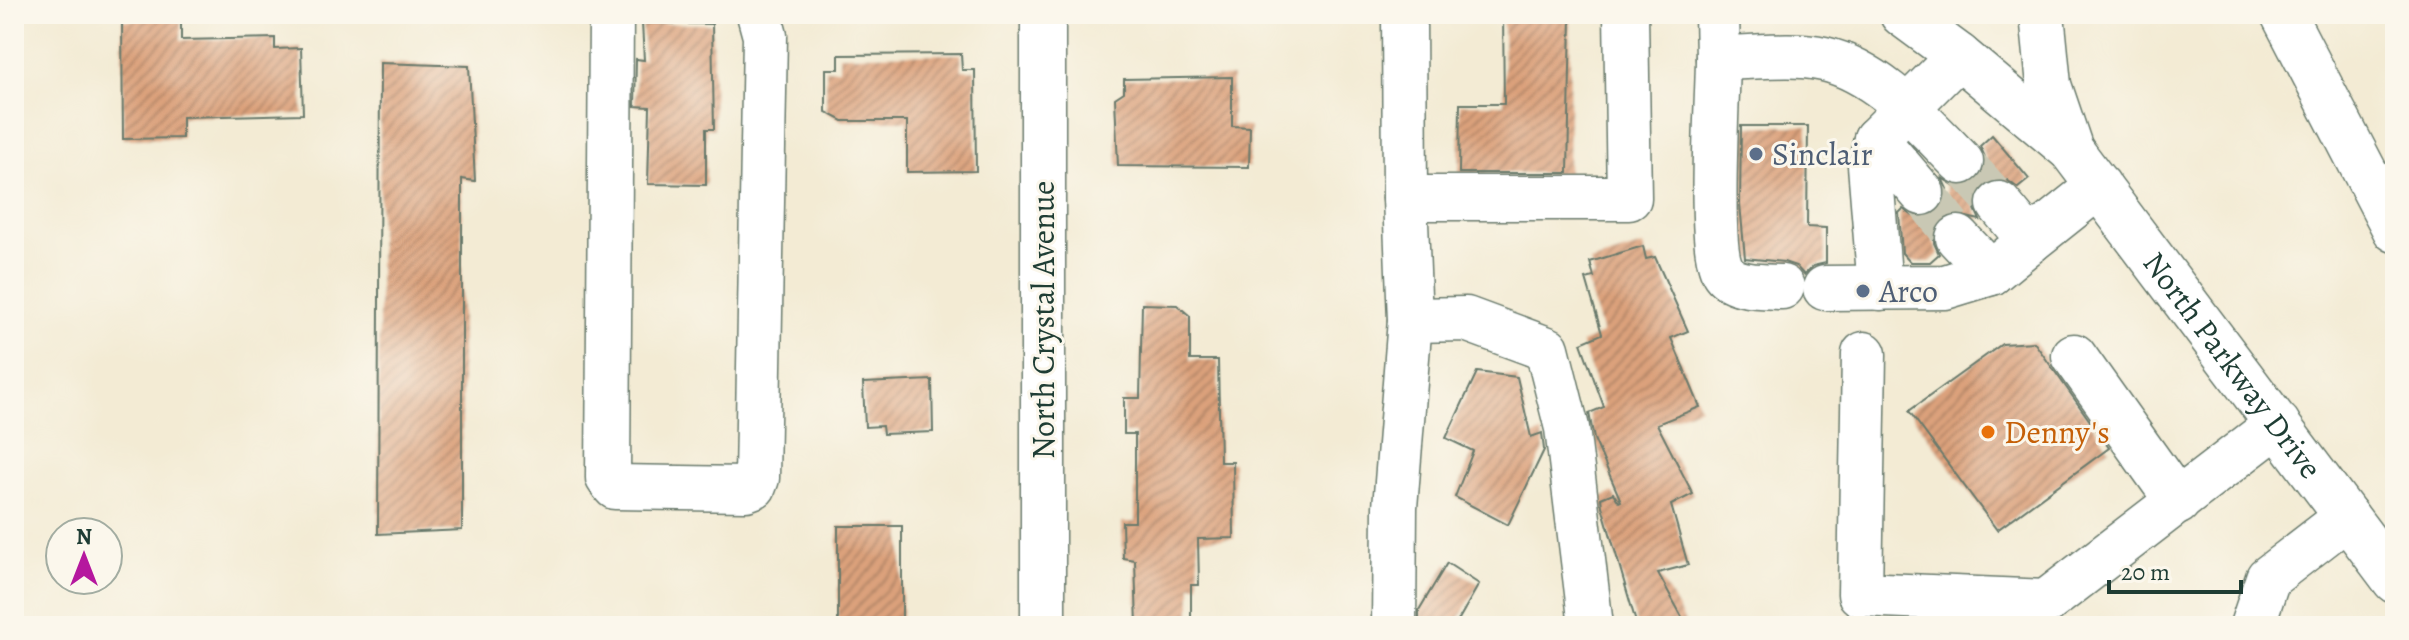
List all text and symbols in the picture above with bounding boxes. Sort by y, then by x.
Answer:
place label: Sinclair [1772,132,1873,176]
marker: Sinclair [1747,145,1765,163]
street label: North Crystal Avenue [1021,181,1065,459]
street label: North Parkway Drive [2133,242,2332,488]
place label: Arco [1878,269,1938,313]
marker: Arco [1854,282,1872,300]
place label: Denny's [2004,410,2110,454]
marker: Denny's [1979,423,1997,441]
north arrow [44,516,124,596]
text: N [76,522,92,552]
scale bar [2109,544,2241,594]
text: 20 m [2121,556,2170,588]

